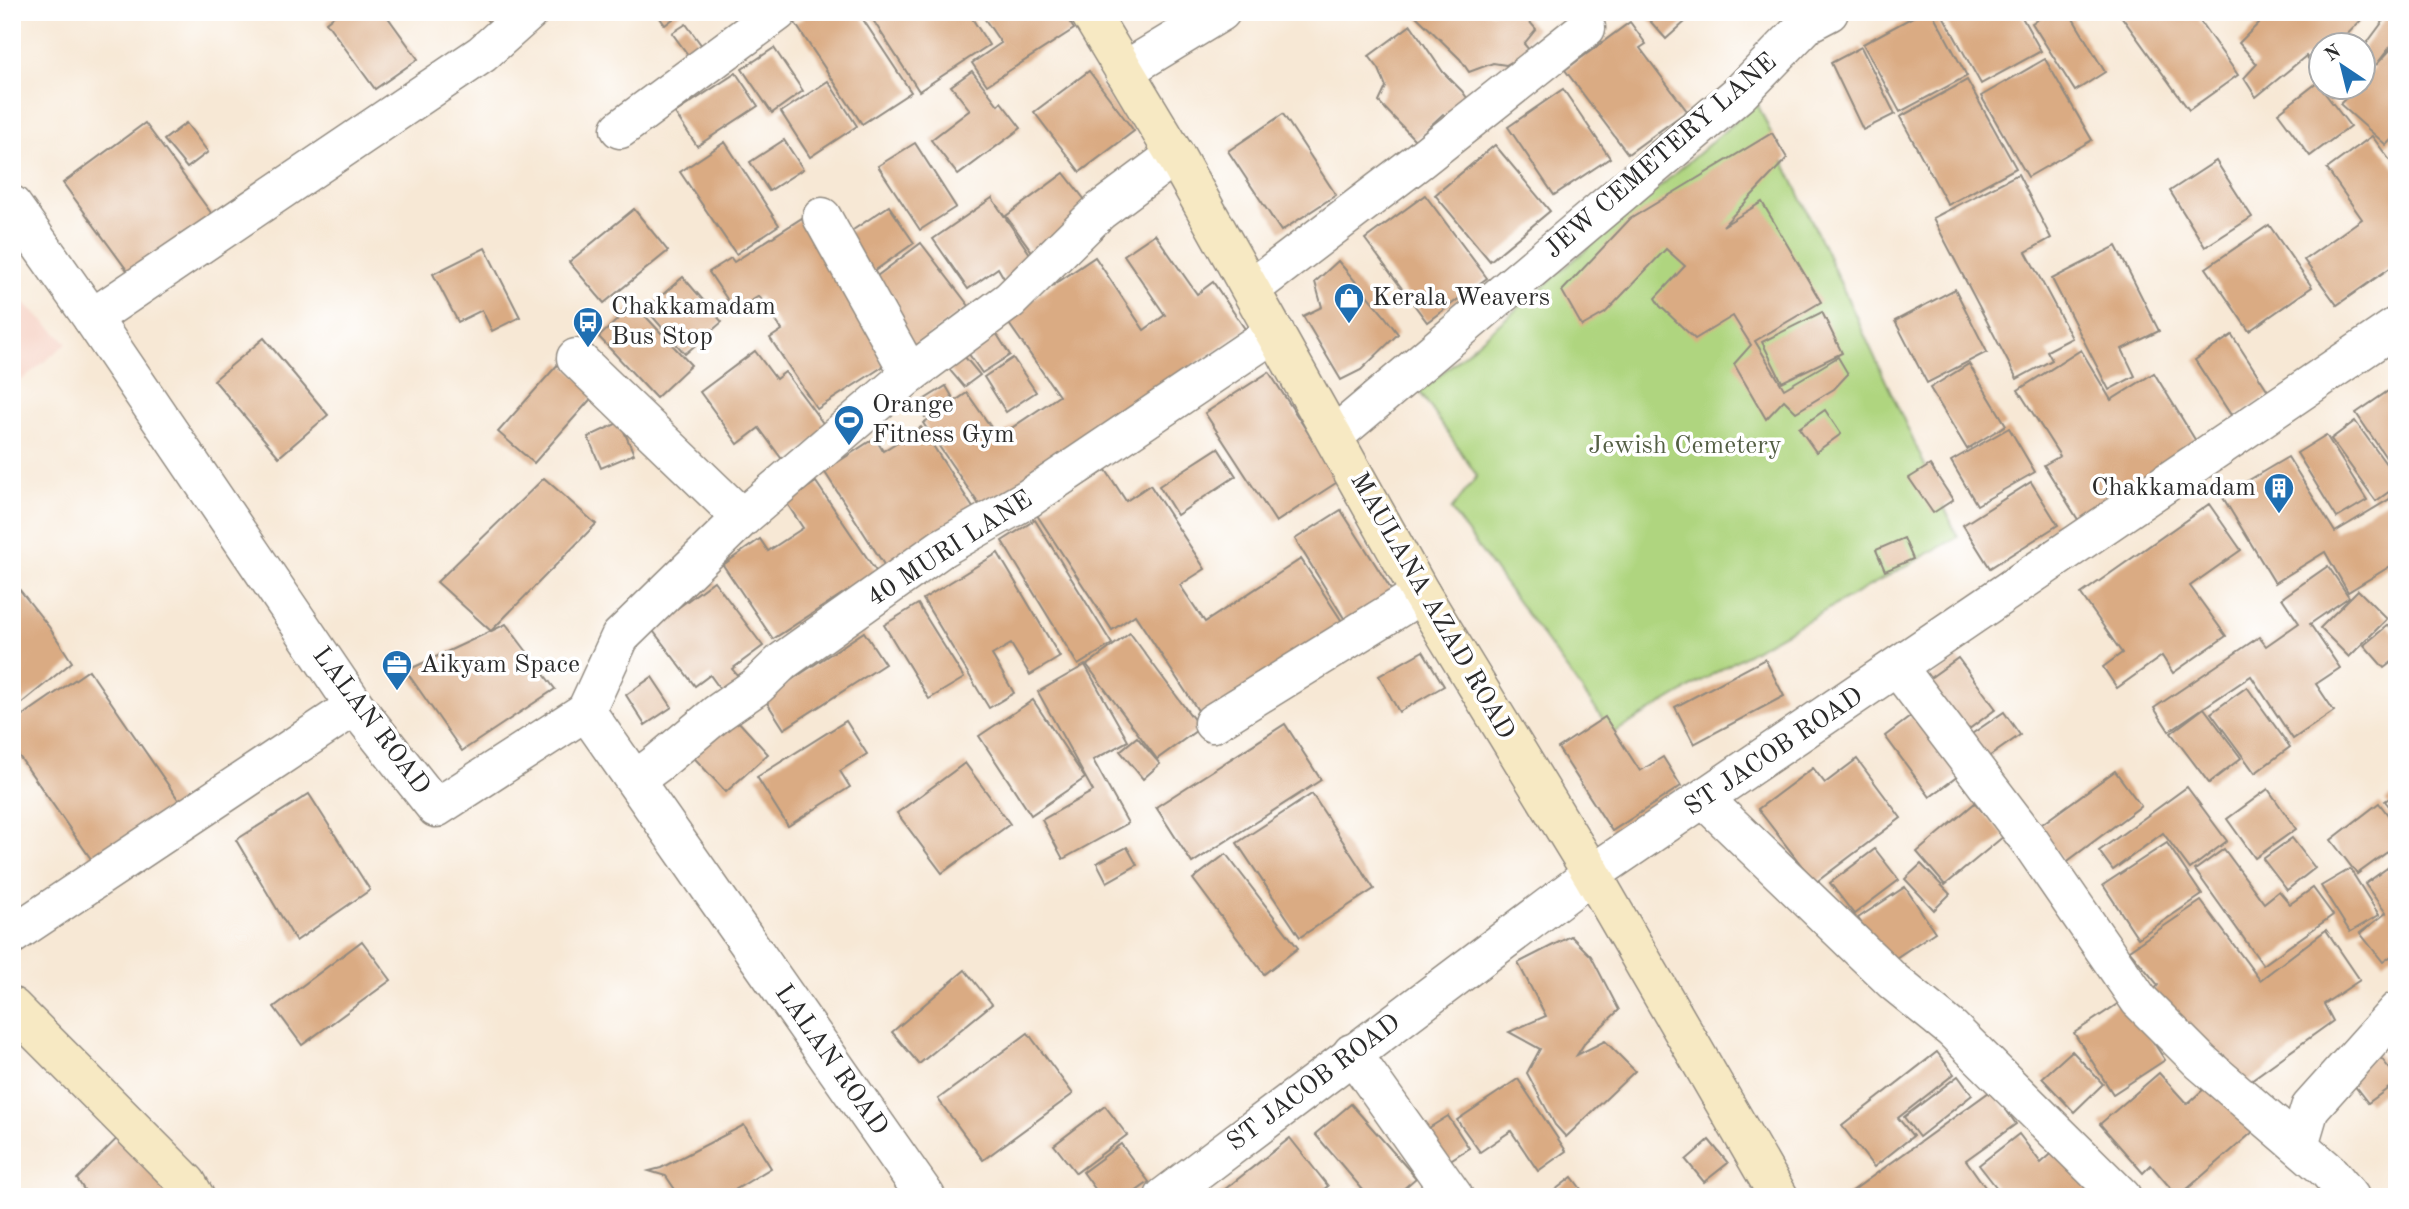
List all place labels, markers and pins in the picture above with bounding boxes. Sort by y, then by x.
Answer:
shop icon: Kerala Weavers [1332,281,1366,325]
place label: Kerala Weavers [1372,285,1550,311]
place label: Chakkamadam Bus Stop [611,294,776,350]
bus stop icon: Chakkamadam Bus Stop [571,305,605,349]
place label: Orange Fitness Gym [872,392,1015,448]
sports icon: Orange Fitness Gym [832,403,866,447]
building icon: Chakkamadam [2262,471,2296,515]
place label: Chakkamadam [2091,475,2256,501]
office icon: Aikyam Space [380,648,414,692]
place label: Aikyam Space [420,652,580,678]

